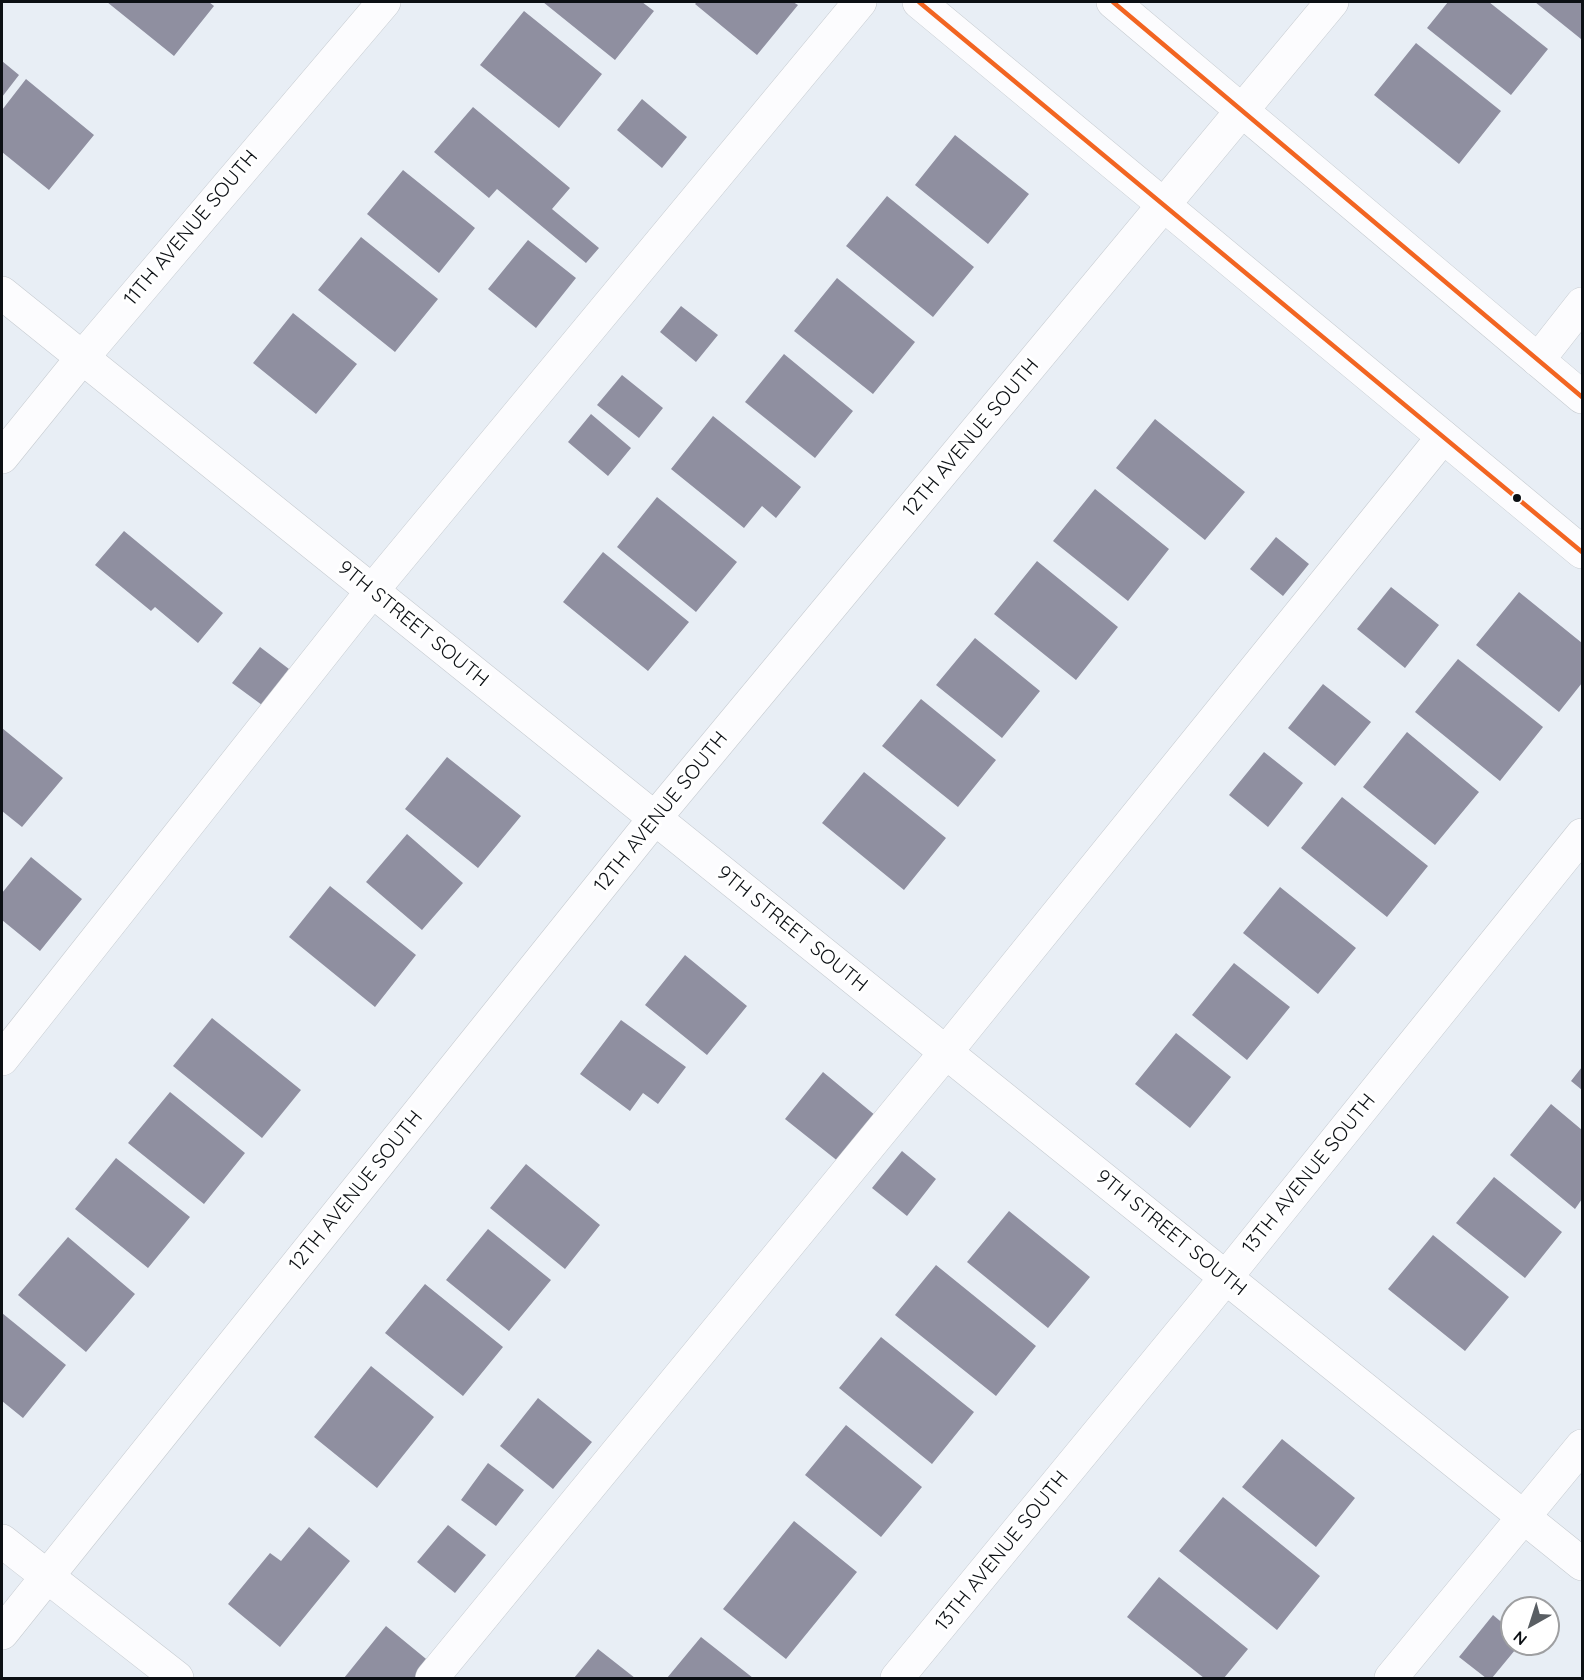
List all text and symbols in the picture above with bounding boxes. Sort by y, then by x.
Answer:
street label: 11TH AVENUE SOUTH [119,145,263,311]
street label: 12TH AVENUE SOUTH [898,354,1044,522]
unlabelled marker [1511,492,1523,504]
street label: 9TH STREET SOUTH [333,556,493,692]
street label: 12TH AVENUE SOUTH [589,727,733,897]
street label: 9TH STREET SOUTH [712,861,872,997]
street label: 13TH AVENUE SOUTH [1237,1089,1381,1259]
street label: 12TH AVENUE SOUTH [284,1106,428,1276]
street label: 9TH STREET SOUTH [1091,1165,1251,1301]
street label: 13TH AVENUE SOUTH [930,1466,1074,1636]
north arrow [1500,1596,1560,1656]
text: N [1509,1627,1531,1650]

